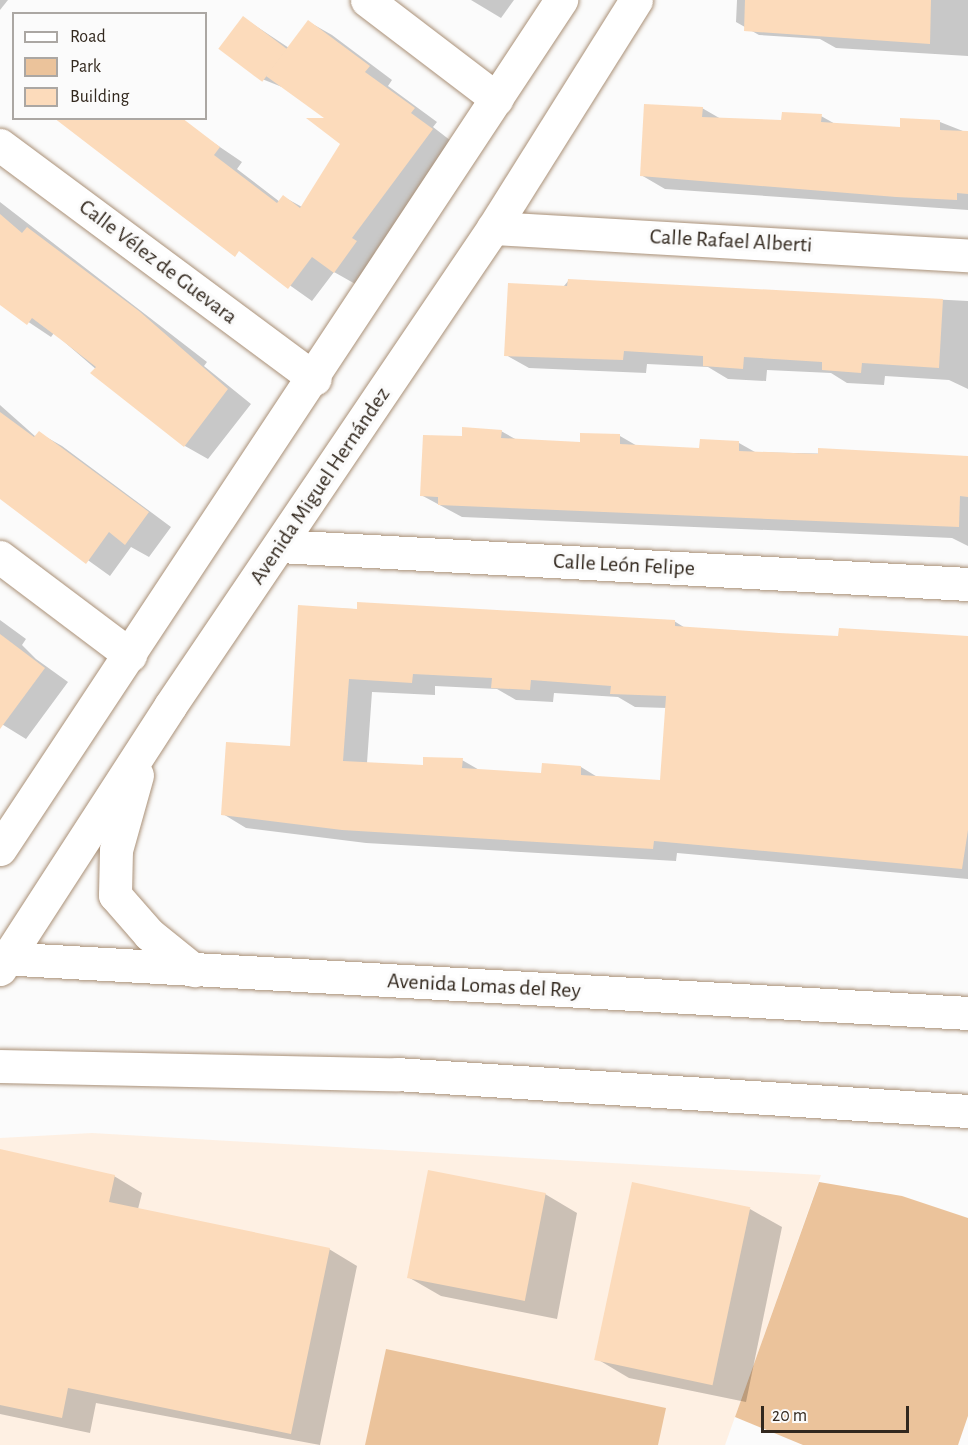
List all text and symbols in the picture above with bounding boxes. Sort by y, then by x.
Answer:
legend [12,12,207,120]
text: Road [70,28,106,46]
text: Park [70,58,101,76]
text: Building [70,88,129,106]
street label: Calle Vélez de Guevara [74,194,242,330]
street label: Calle Rafael Alberti [649,224,813,258]
street label: Avenida Miguel Hernández [244,382,396,590]
street label: Calle León Felipe [553,548,695,582]
street label: Avenida Lomas del Rey [387,968,581,1004]
scale bar [764,1394,912,1432]
text: 20 m [772,1407,807,1425]

